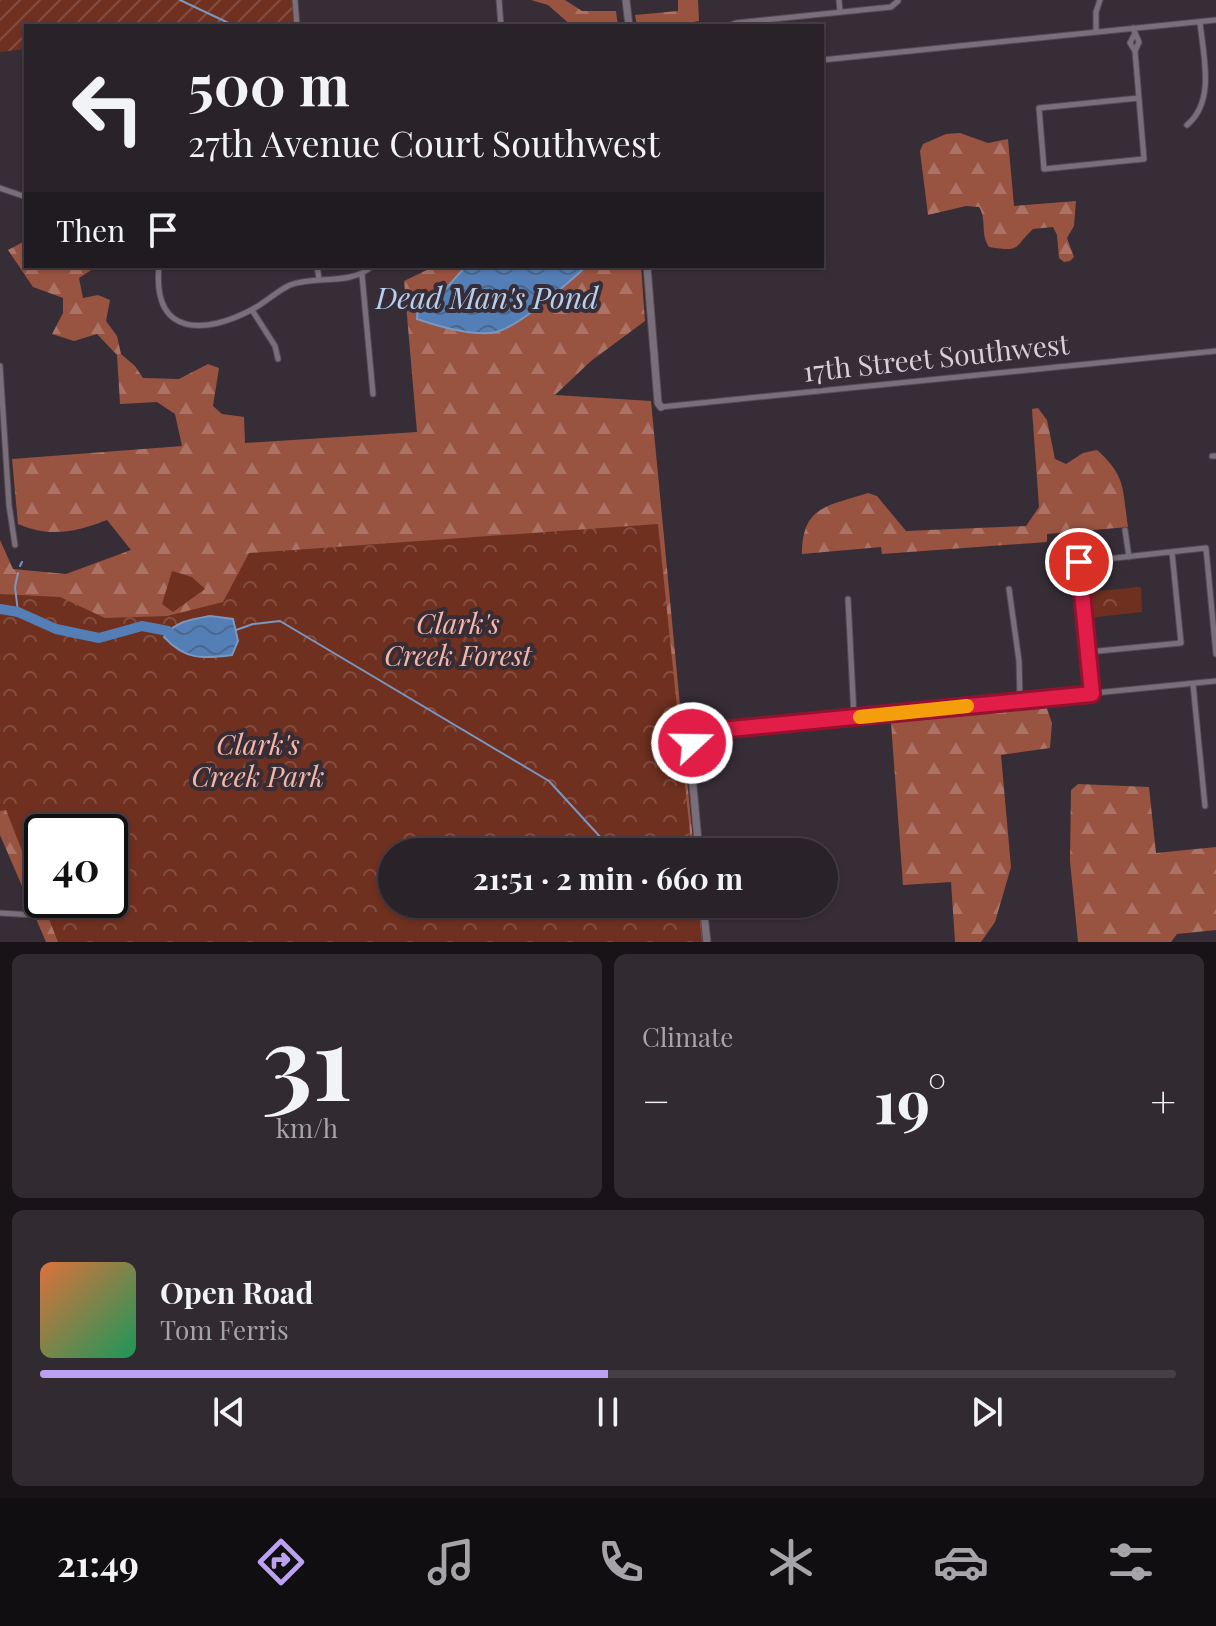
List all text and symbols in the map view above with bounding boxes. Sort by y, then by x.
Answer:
text: 500 m [188,46,350,121]
icon: left [56,56,160,160]
text: 27th Avenue Court Southwest [188,118,660,166]
icon: arrive [141,208,185,252]
text: Then [56,210,125,250]
water label: Dead Man's Pond [375,277,599,317]
street label: 17th Street Southwest [801,324,1072,389]
pin [1045,528,1113,596]
icon: arrive [1057,540,1101,584]
park label: Clark's Creek Forest [384,604,533,673]
position arrow [650,701,734,785]
park label: Clark's Creek Park [192,725,324,794]
speed limit sign: 40 [24,814,128,918]
text: 21:51 · 2 min · 660 m [473,858,743,898]
text: 31 [262,988,352,1127]
text: Climate [642,1019,733,1054]
text: 19° [874,1059,947,1139]
text: − [642,1070,670,1129]
text: + [1150,1070,1176,1129]
text: km/h [276,1110,338,1145]
text: Open Road [160,1272,313,1312]
text: Tom Ferris [160,1312,289,1347]
icon: previous [207,1390,251,1434]
icon: pause [586,1390,630,1434]
icon: next [965,1390,1009,1434]
icon: directions [253,1534,309,1590]
icon: music [423,1534,479,1590]
icon: phone [593,1534,649,1590]
icon: climate [763,1534,819,1590]
icon: car [933,1534,989,1590]
icon: filters [1103,1534,1159,1590]
text: 21:49 [57,1538,139,1586]

